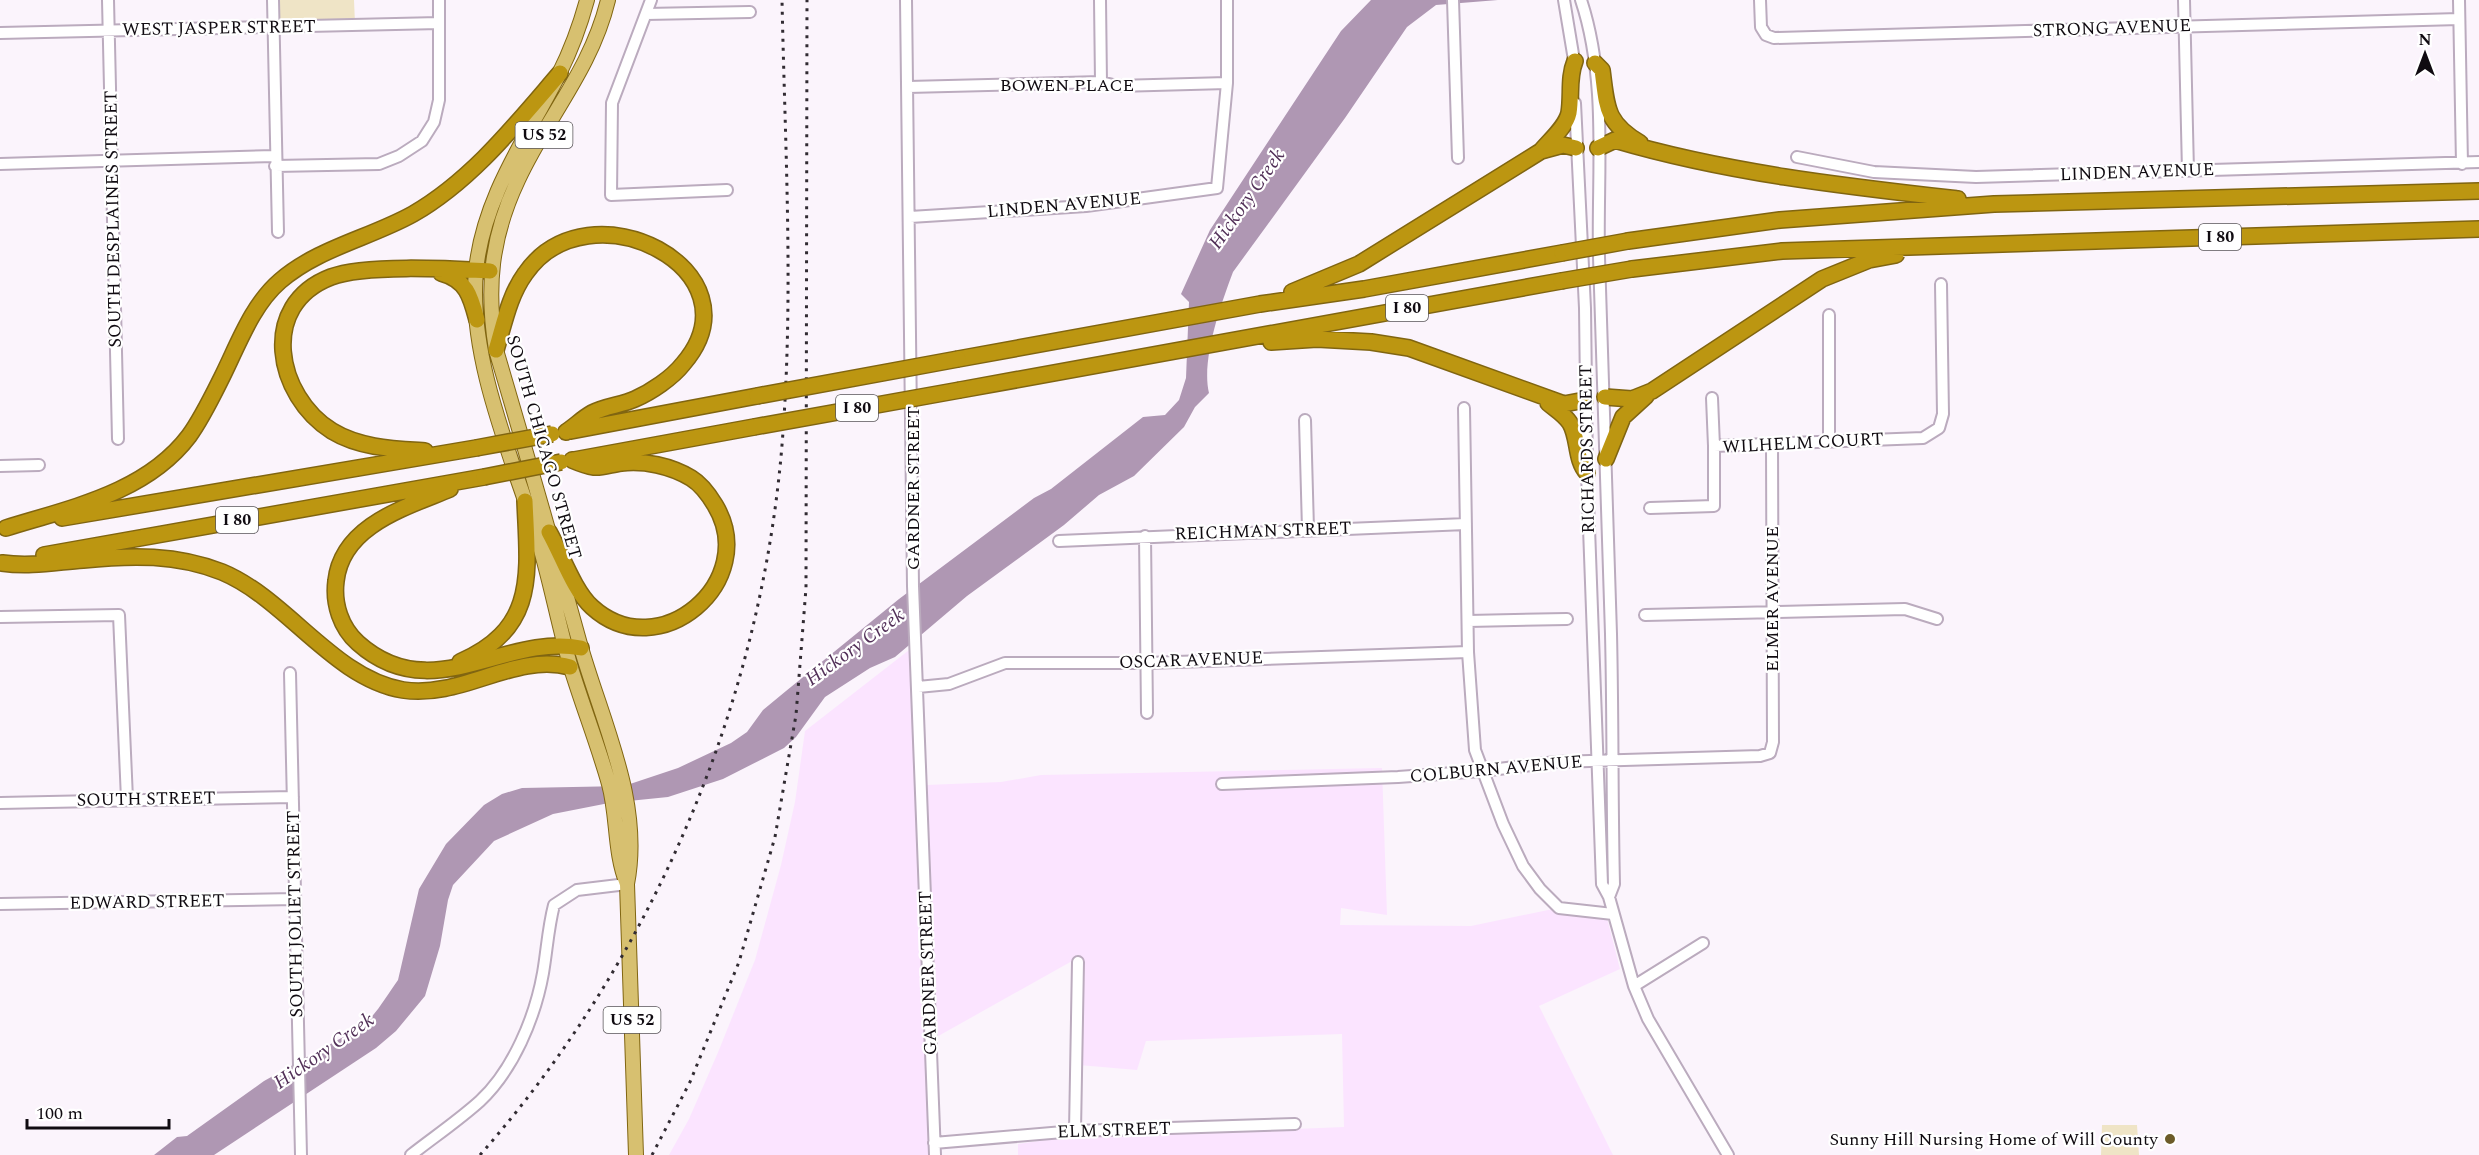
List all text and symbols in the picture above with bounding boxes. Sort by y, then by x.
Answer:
street label: STRONG AVENUE [2032,12,2192,44]
street label: WEST JASPER STREET [122,13,316,43]
north arrow [2395,24,2455,84]
text: N [2418,28,2432,52]
street label: BOWEN PLACE [1000,72,1134,99]
street label: SOUTH DESPLAINES STREET [97,90,129,348]
road number: US 52 [516,122,572,148]
water label: Hickory Creek [1201,142,1293,255]
street label: LINDEN AVENUE [2059,156,2215,188]
street label: LINDEN AVENUE [986,185,1142,225]
road number: I 80 [2199,224,2241,250]
road number: I 80 [1386,295,1428,321]
street label: SOUTH CHICAGO STREET [499,332,589,562]
street label: RICHARDS STREET [1572,364,1602,534]
road number: I 80 [836,395,878,421]
street label: GARDNER STREET [900,406,927,570]
street label: WILHELM COURT [1722,425,1884,461]
road number: I 80 [216,507,258,533]
street label: REICHMAN STREET [1174,514,1352,548]
street label: ELMER AVENUE [1759,526,1786,672]
water label: Hickory Creek [799,600,912,693]
street label: OSCAR AVENUE [1119,644,1263,676]
street label: COLBURN AVENUE [1409,748,1583,790]
street label: SOUTH STREET [76,784,216,814]
street label: SOUTH JOLIET STREET [280,810,310,1018]
street label: EDWARD STREET [69,887,225,917]
street label: GARDNER STREET [912,890,944,1056]
water label: Hickory Creek [268,1005,381,1097]
road number: US 52 [604,1007,660,1033]
scale bar [27,1092,170,1130]
text: 100 m [36,1100,83,1127]
street label: ELM STREET [1057,1115,1171,1145]
place label: Sunny Hill Nursing Home of Will County [1829,1126,2159,1153]
marker: Sunny Hill Nursing Home of Will County [2163,1132,2177,1146]

